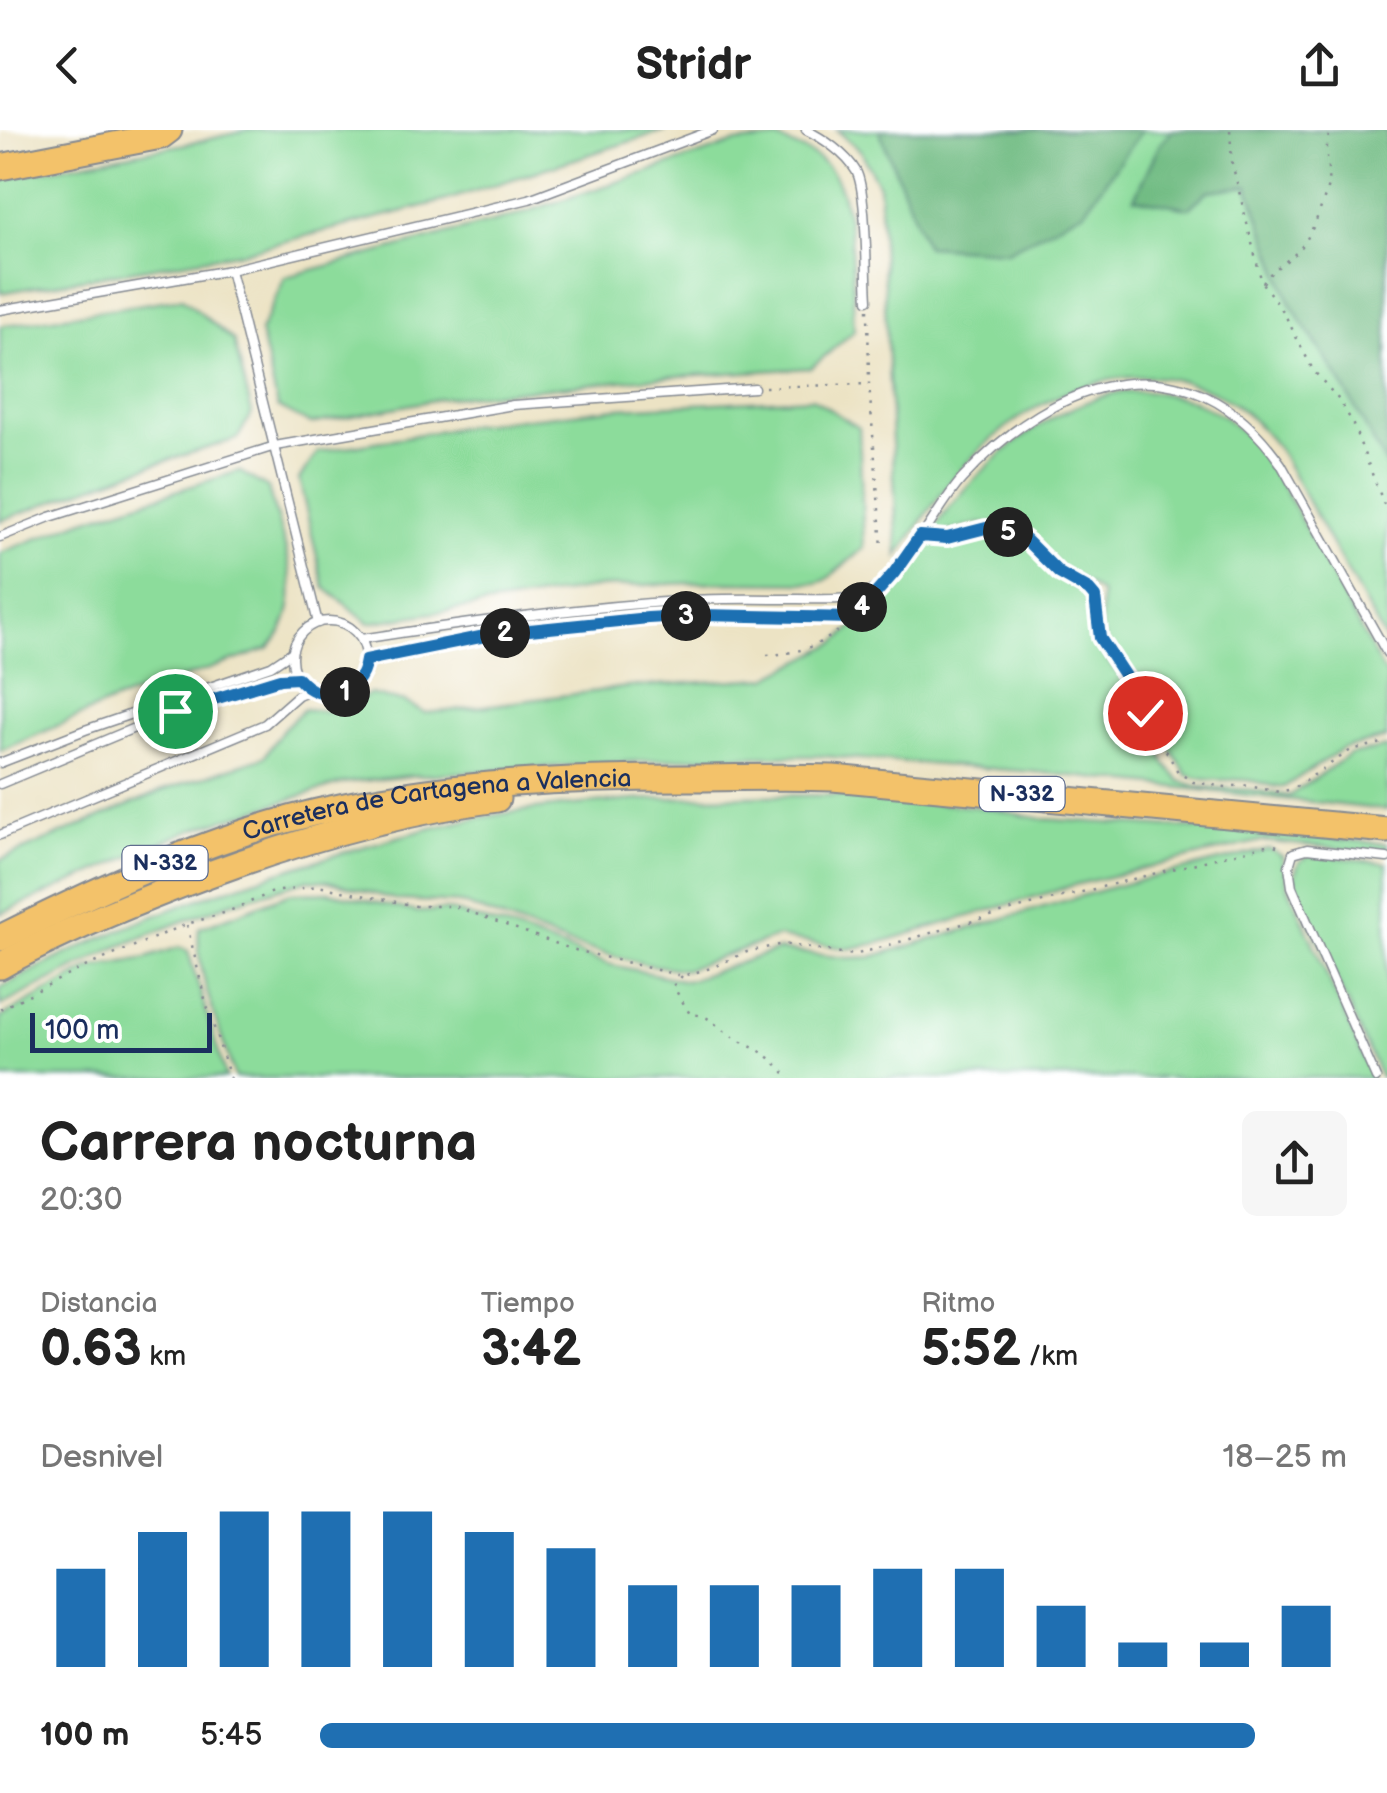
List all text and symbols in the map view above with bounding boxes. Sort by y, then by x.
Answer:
icon: back [40,38,95,93]
text: Stridr [636,38,751,93]
icon: share [1292,38,1347,93]
pin: 5 [983,507,1033,557]
text: 5 [1000,515,1016,548]
pin: 4 [837,582,887,632]
text: 4 [854,590,870,623]
pin: 3 [661,591,711,641]
text: 3 [678,599,694,632]
pin: 2 [480,608,530,658]
text: 2 [497,616,513,649]
pin: 1 [320,667,370,717]
pin [133,669,218,754]
pin [1103,671,1188,756]
text: 1 [339,675,351,708]
icon: arrive [148,684,203,739]
icon: check [1118,686,1173,741]
street label: Carretera de Cartagena a Valencia [238,763,632,848]
road number: N-332 [980,777,1064,811]
road number: N-332 [122,846,208,880]
scale bar [30,1008,212,1053]
text: 100 m [45,1014,119,1047]
text: Carrera nocturna [40,1110,477,1177]
button: share [1242,1111,1347,1216]
text: 20:30 [40,1181,123,1220]
text: Distancia [40,1287,158,1320]
text: Tiempo [481,1287,575,1320]
text: Ritmo [921,1287,995,1320]
text: 0.63 [40,1320,142,1380]
text: 3:42 [481,1320,581,1380]
text: 5:52 [921,1320,1021,1380]
text: km [142,1340,186,1373]
text: /km [1021,1340,1078,1373]
text: Desnivel [40,1438,163,1477]
text: 18–25 m [1223,1438,1347,1477]
text: 100 m [40,1716,129,1755]
text: 5:45 [200,1716,263,1755]

